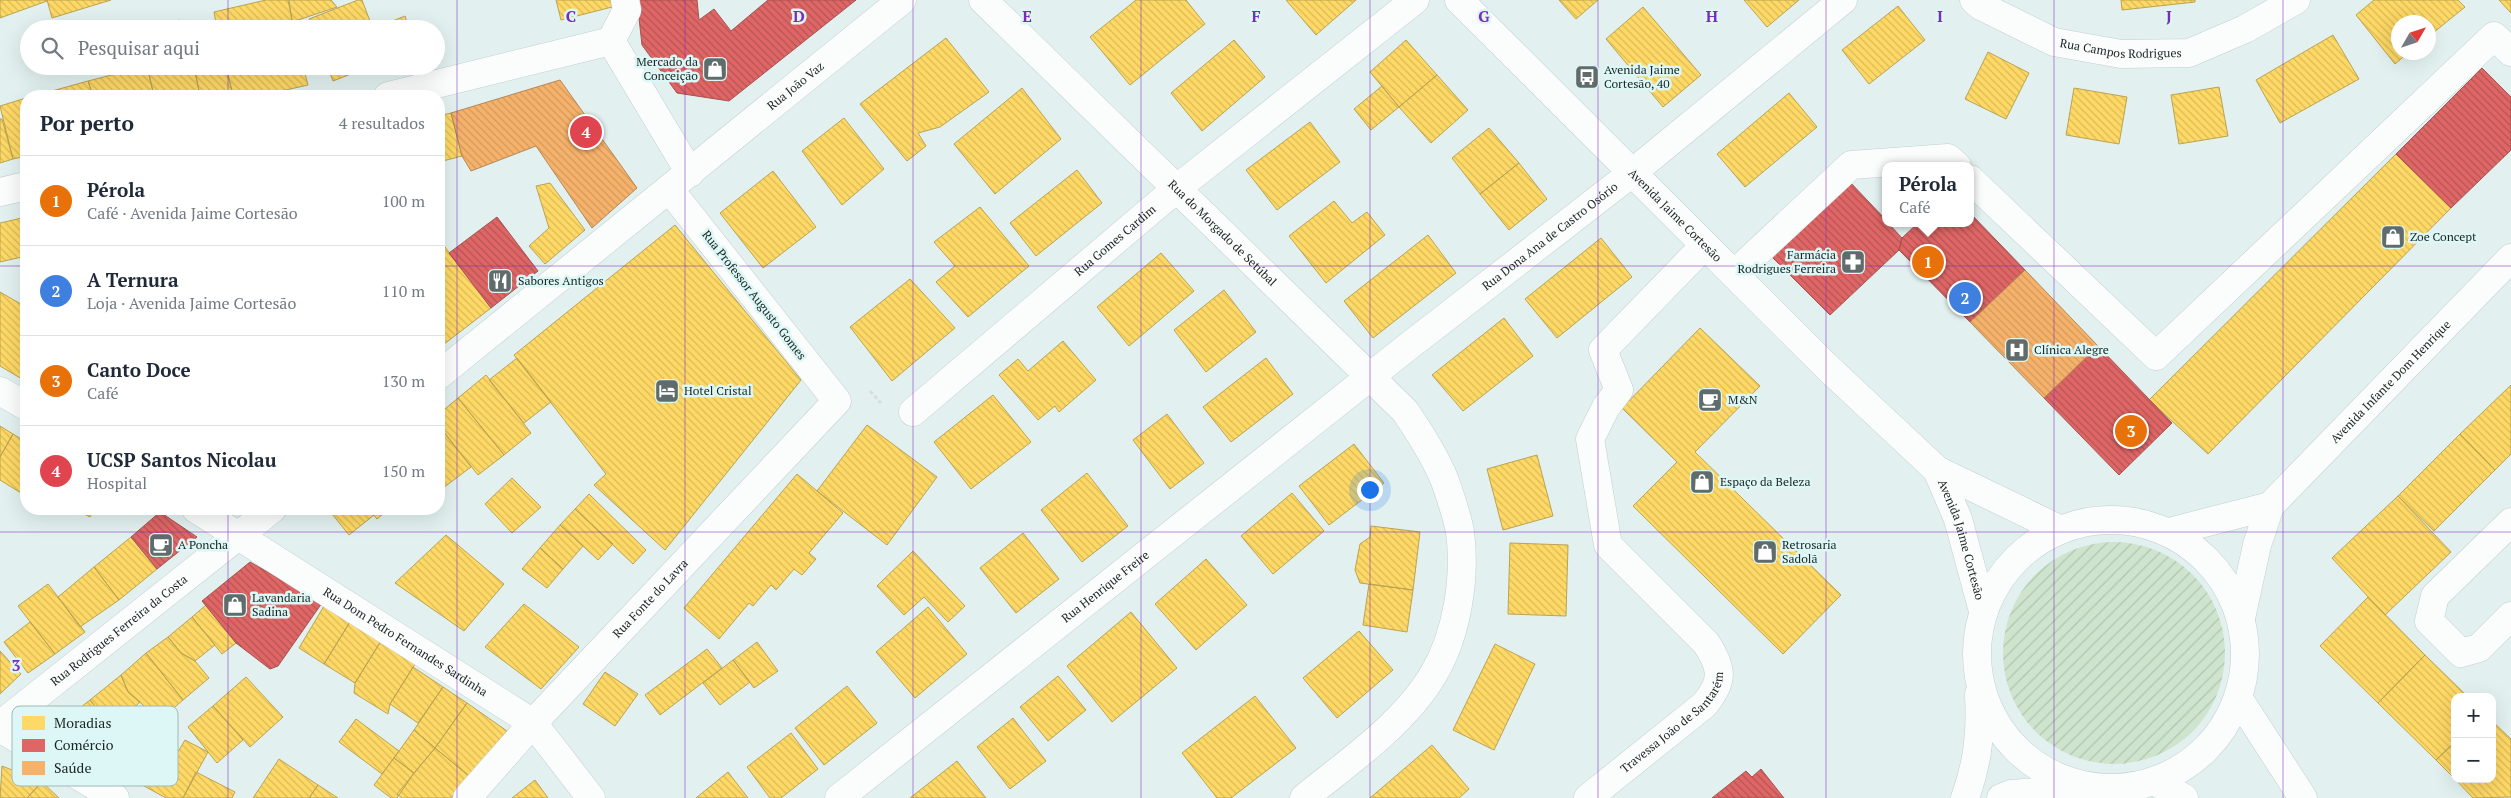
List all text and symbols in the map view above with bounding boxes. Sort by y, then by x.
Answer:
text: C [566,5,576,27]
text: D [793,5,805,27]
text: E [1022,5,1032,27]
text: F [1251,5,1261,27]
text: G [1478,5,1490,27]
text: H [1706,5,1718,27]
text: I [1937,5,1943,27]
text: J [2166,5,2172,27]
north arrow [2391,15,2436,60]
search box [20,20,445,75]
icon: search [38,34,66,62]
text: Pesquisar aqui [78,35,200,60]
street label: Rua Campos Rodrigues [2059,35,2182,61]
place label: Mercado da Conceição [636,54,698,83]
shop icon: Mercado da Conceição [702,56,728,82]
street label: Rua João Vaz [764,58,827,113]
place label: Avenida Jaime Cortesão, 40 [1604,62,1680,91]
bus stop icon: Avenida Jaime Cortesão, 40 [1574,64,1600,90]
text: Por perto [40,109,134,137]
text: 4 resultados [339,112,425,134]
pin: 4 [570,113,602,151]
popup [1882,162,1974,227]
street label: Avenida Jaime Cortesão [1625,165,1725,265]
text: Pérola [1899,171,1957,196]
street label: Rua do Morgado de Setúbal [1165,176,1280,289]
text: Pérola [87,177,145,202]
street label: Rua Dona Ana de Castro Osório [1479,179,1621,293]
text: 1 [51,190,61,212]
text: 100 m [382,190,425,212]
text: Café [1899,196,1931,218]
street label: Rua Gomes Cardim [1071,201,1159,279]
text: Café · Avenida Jaime Cortesão [87,202,298,224]
shop icon: Zoe Concept [2380,224,2406,250]
street label: Rua Professor Augusto Gomes [699,227,810,362]
place label: Zoe Concept [2410,229,2477,244]
pin: 1 [1912,243,1944,281]
place label: Farmácia Rodrigues Ferreira [1738,247,1836,276]
pharmacy icon: Farmácia Rodrigues Ferreira [1840,249,1866,275]
text: A Ternura [87,267,179,292]
restaurant icon: Sabores Antigos [487,268,513,294]
place label: Sabores Antigos [518,273,604,288]
pin: 2 [1949,279,1981,317]
text: 2 [51,280,61,302]
text: 110 m [382,280,425,302]
text: Loja · Avenida Jaime Cortesão [87,292,296,314]
street label: Avenida Infante Dom Henrique [2327,317,2454,446]
hospital icon: Clínica Alegre [2004,337,2030,363]
place label: Clínica Alegre [2034,342,2109,357]
text: Canto Doce [87,357,191,382]
text: 3 [51,370,61,392]
text: 130 m [382,370,425,392]
hotel icon: Hotel Cristal [654,378,680,404]
text: Café [87,382,119,404]
place label: Hotel Cristal [684,383,752,398]
cafe icon: M&N [1697,387,1723,413]
place label: M&N [1728,392,1758,407]
pin: 3 [2115,412,2147,450]
text: UCSP Santos Nicolau [87,447,277,472]
text: 4 [51,460,61,482]
text: 150 m [382,460,425,482]
shop icon: Espaço da Beleza [1689,469,1715,495]
text: Hospital [87,472,147,494]
place label: Espaço da Beleza [1720,474,1810,489]
your location [1357,477,1383,503]
street label: Avenida Jaime Cortesão [1935,477,1988,602]
cafe icon: A Poncha [148,532,174,558]
place label: A Poncha [178,537,228,552]
place label: Retrosaria Sadolã [1782,537,1837,566]
shop icon: Retrosaria Sadolã [1752,539,1778,565]
street label: Rua Henrique Freire [1058,547,1152,626]
street label: Rua Fonte do Lavra [609,556,691,641]
street label: Rua Rodrigues Ferreira da Costa [47,571,190,689]
street label: Rua Dom Pedro Fernandes Sardinha [321,584,491,699]
place label: Lavandaria Sadina [252,590,311,619]
shop icon: Lavandaria Sadina [222,592,248,618]
text: 3 [11,654,21,676]
street label: Travessa João de Santarém [1617,670,1726,776]
map controls [2451,693,2496,783]
button: + [2451,693,2496,738]
legend [12,706,178,786]
text: Moradias [54,713,111,732]
text: Comércio [54,735,114,754]
button: − [2451,738,2496,783]
text: Saúde [54,758,91,777]

